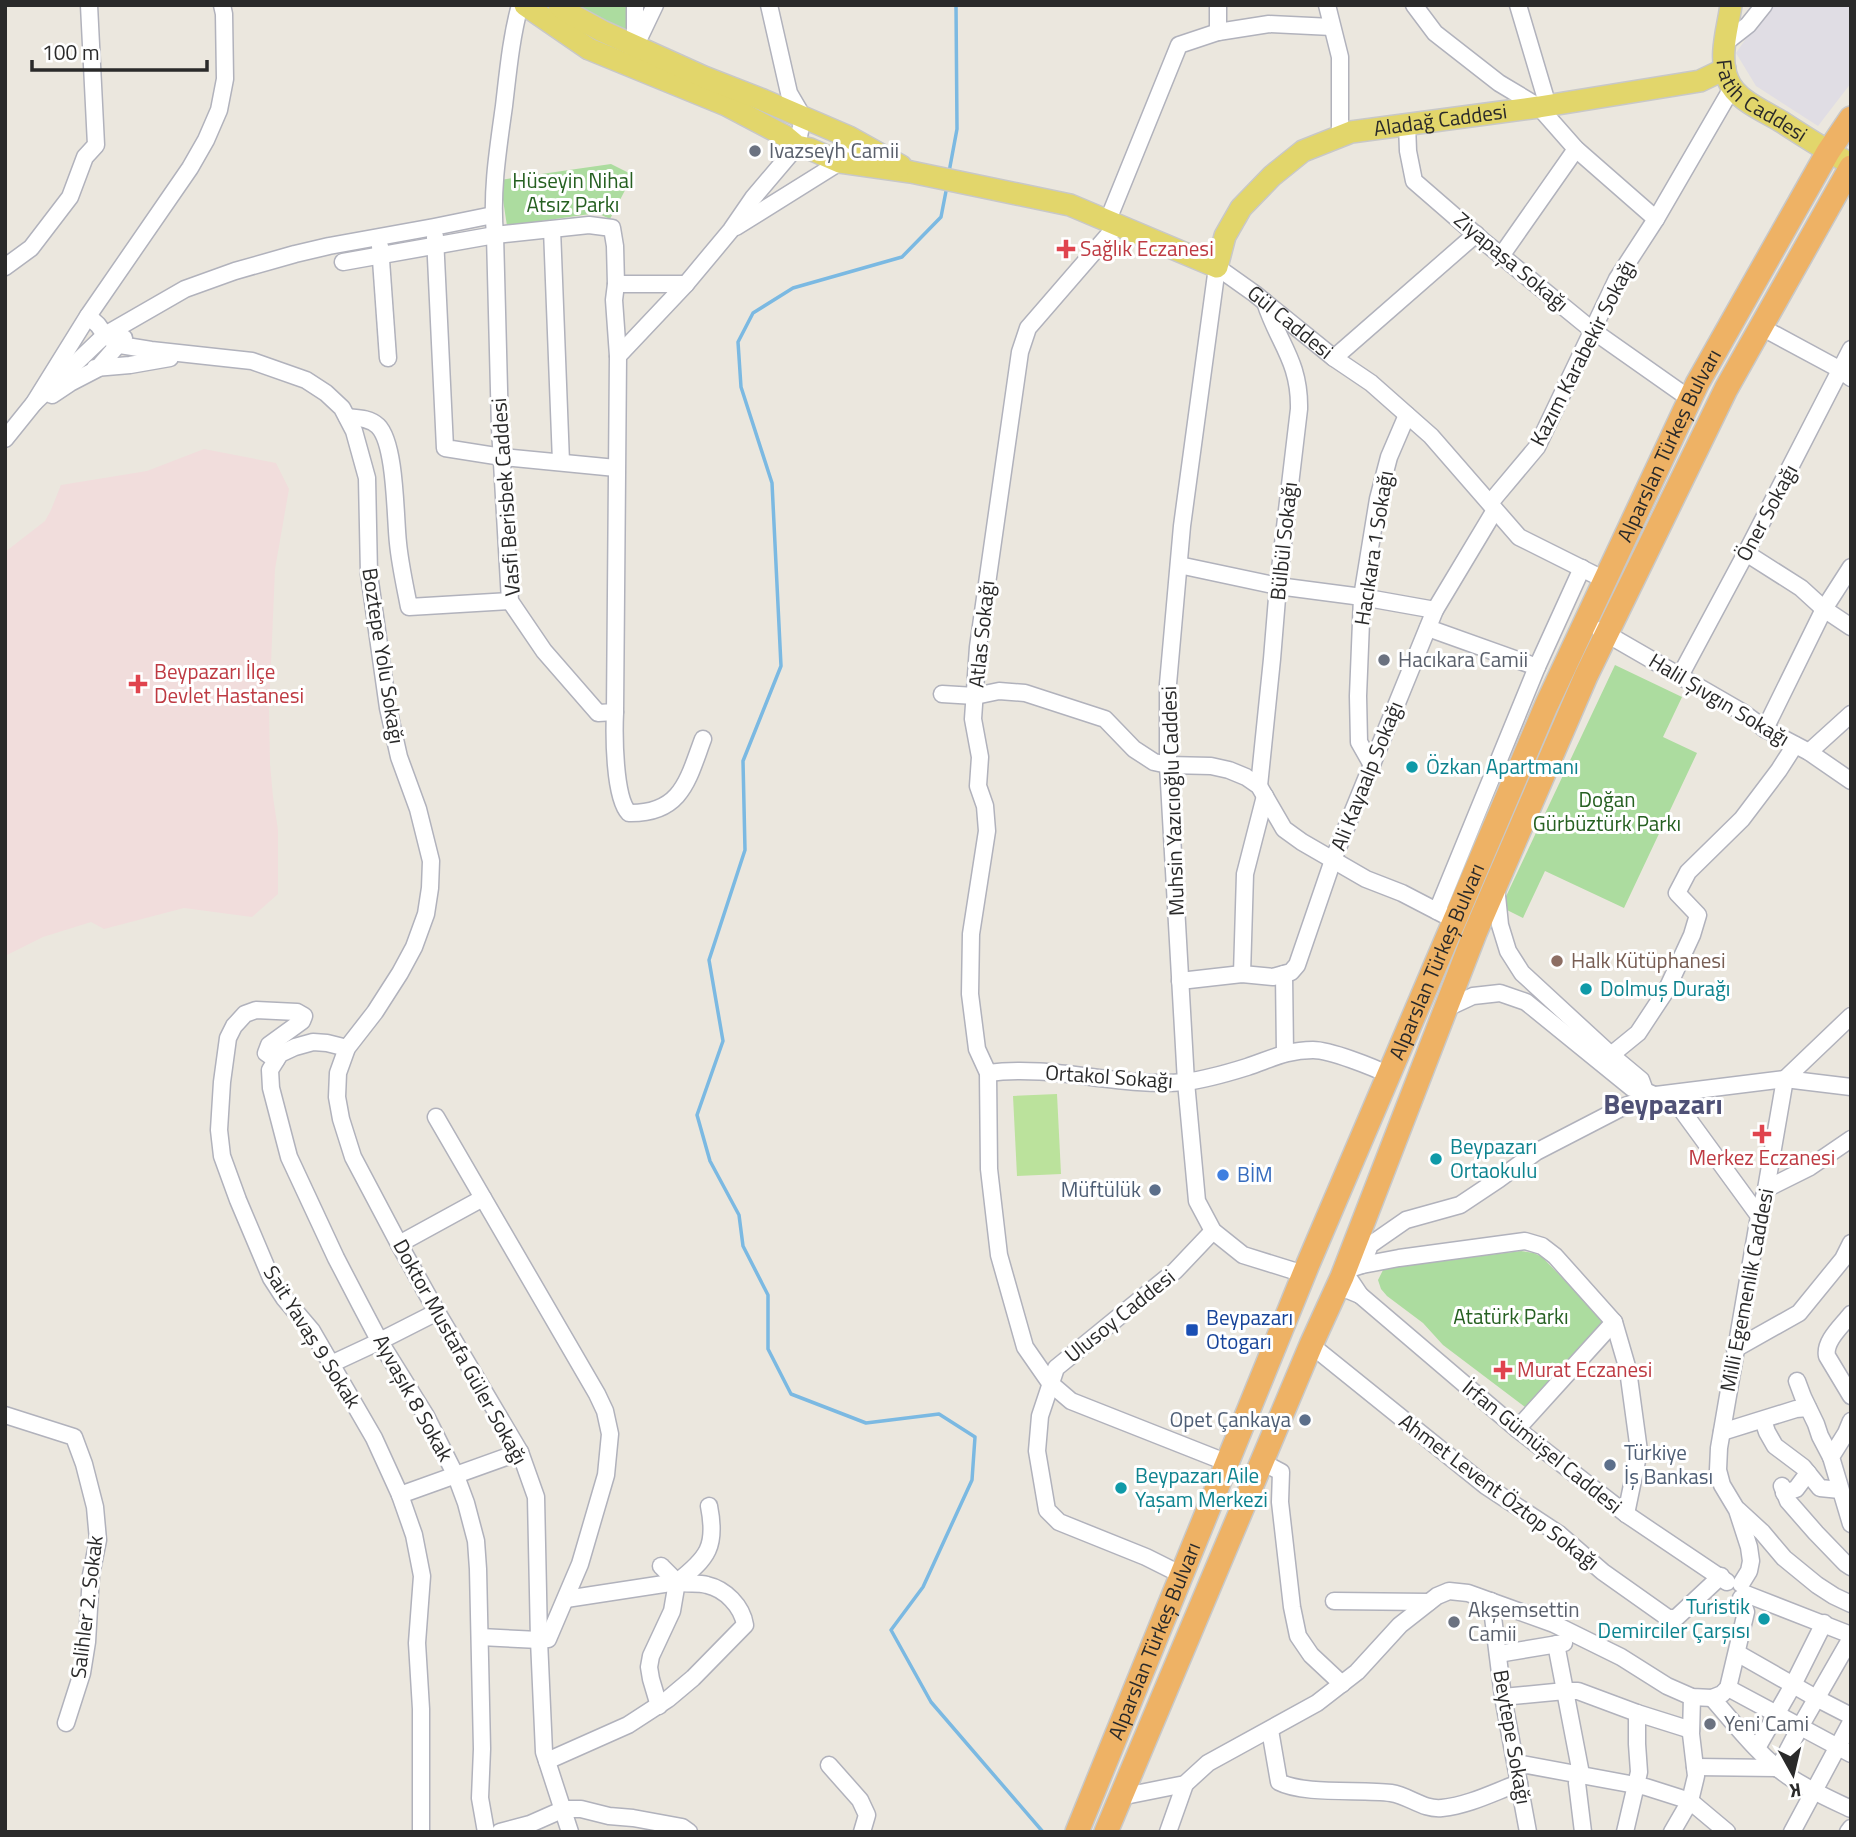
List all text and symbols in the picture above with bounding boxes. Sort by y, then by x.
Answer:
scale bar [32,28,206,72]
text: 100 m [42,36,99,68]
street label: Fatih Caddesi [1709,58,1814,149]
street label: Aladağ Caddesi [1372,94,1509,144]
place label: Ivazseyh Camii [769,134,899,166]
marker: Ivazseyh Camii [747,143,763,159]
park label: Hüseyin Nihal Atsız Parkı [512,164,634,220]
street label: Ziyapaşa Sokağı [1447,204,1576,319]
place label: Sağlık Eczanesi [1080,232,1214,264]
marker: Sağlık Eczanesi [1058,241,1074,257]
street label: Kazım Karabekir Sokağı [1521,254,1643,451]
street label: Gül Caddesi [1241,277,1341,366]
street label: Alparslan Türkeş Bulvarı [1608,342,1729,547]
street label: Vasfi Berisbek Caddesi [482,397,528,597]
street label: Öner Sokağı [1727,458,1805,567]
street label: Hacıkara 1 Sokağı [1345,468,1401,627]
street label: Bülbül Sokağı [1261,480,1305,602]
street label: Boztepe Yolu Sokağı [354,566,414,746]
street label: Atlas Sokağı [959,579,1003,689]
place label: Hacıkara Camii [1398,643,1528,675]
street label: Halil Şıvgın Sokağı [1643,644,1796,754]
marker: Hacıkara Camii [1376,652,1392,668]
place label: Beypazarı İlçe Devlet Hastanesi [154,655,304,711]
marker: Beypazarı İlçe Devlet Hastanesi [128,674,148,694]
street label: Muhsin Yazıcıoğlu Caddesi [1152,685,1192,917]
street label: Ali Kayaalp Sokağı [1321,696,1411,855]
place label: Özkan Apartmanı [1426,750,1579,782]
marker: Özkan Apartmanı [1404,759,1420,775]
park label: Doğan Gürbüztürk Parkı [1533,783,1681,839]
street label: Alparslan Türkeş Bulvarı [1380,858,1492,1065]
place label: Halk Kütüphanesi [1571,944,1726,976]
marker: Halk Kütüphanesi [1549,953,1565,969]
place label: Dolmuş Durağı [1600,972,1730,1004]
marker: Dolmuş Durağı [1578,981,1594,997]
street label: Ortakol Sokağı [1044,1056,1174,1096]
district label: Beypazarı [1603,1082,1723,1125]
marker: Merkez Eczanesi [1754,1126,1770,1142]
place label: Beypazarı Ortaokulu [1450,1130,1537,1186]
place label: Merkez Eczanesi [1689,1141,1835,1173]
marker: Beypazarı Ortaokulu [1428,1151,1444,1167]
place label: BİM [1237,1158,1273,1190]
marker: BİM [1215,1167,1231,1183]
place label: Müftülük [1061,1173,1141,1205]
marker: Müftülük [1147,1182,1163,1198]
street label: Milli Egemenlik Caddesi [1711,1185,1781,1394]
street label: Doktor Mustafa Güler Sokağı [385,1233,536,1470]
street label: Sait Yavaş 9 Sokak [256,1259,370,1414]
street label: Ulusoy Caddesi [1057,1261,1182,1370]
park label: Atatürk Parkı [1453,1300,1569,1332]
place label: Beypazarı Otogarı [1206,1301,1293,1357]
marker: Beypazarı Otogarı [1184,1322,1200,1338]
street label: Ayvaşık 8 Sokak [366,1328,462,1467]
place label: Murat Eczanesi [1517,1353,1652,1385]
marker: Murat Eczanesi [1495,1362,1511,1378]
street label: İrfan Gümüşel Caddesi [1456,1372,1629,1521]
place label: Opet Çankaya [1169,1403,1291,1435]
street label: Ahmet Levent Öztop Sokağı [1393,1405,1607,1577]
marker: Opet Çankaya [1297,1412,1313,1428]
place label: Türkiye İş Bankası [1624,1436,1713,1492]
marker: Türkiye İş Bankası [1602,1457,1618,1473]
place label: Beypazarı Aile Yaşam Merkezi [1135,1459,1268,1515]
marker: Beypazarı Aile Yaşam Merkezi [1113,1480,1129,1496]
street label: Salihler 2. Sokak [61,1533,111,1680]
street label: Alparslan Türkeş Bulvarı [1099,1537,1208,1745]
place label: Turistik Demirciler Çarşısı [1598,1590,1750,1646]
place label: Akşemsettin Camii [1468,1593,1579,1649]
marker: Turistik Demirciler Çarşısı [1756,1611,1772,1627]
marker: Akşemsettin Camii [1446,1614,1462,1630]
street label: Beytepe Sokağı [1485,1667,1541,1807]
place label: Yeni Cami [1724,1707,1809,1739]
marker: Yeni Cami [1702,1716,1718,1732]
north arrow [1758,1739,1828,1809]
text: K [1788,1776,1803,1806]

